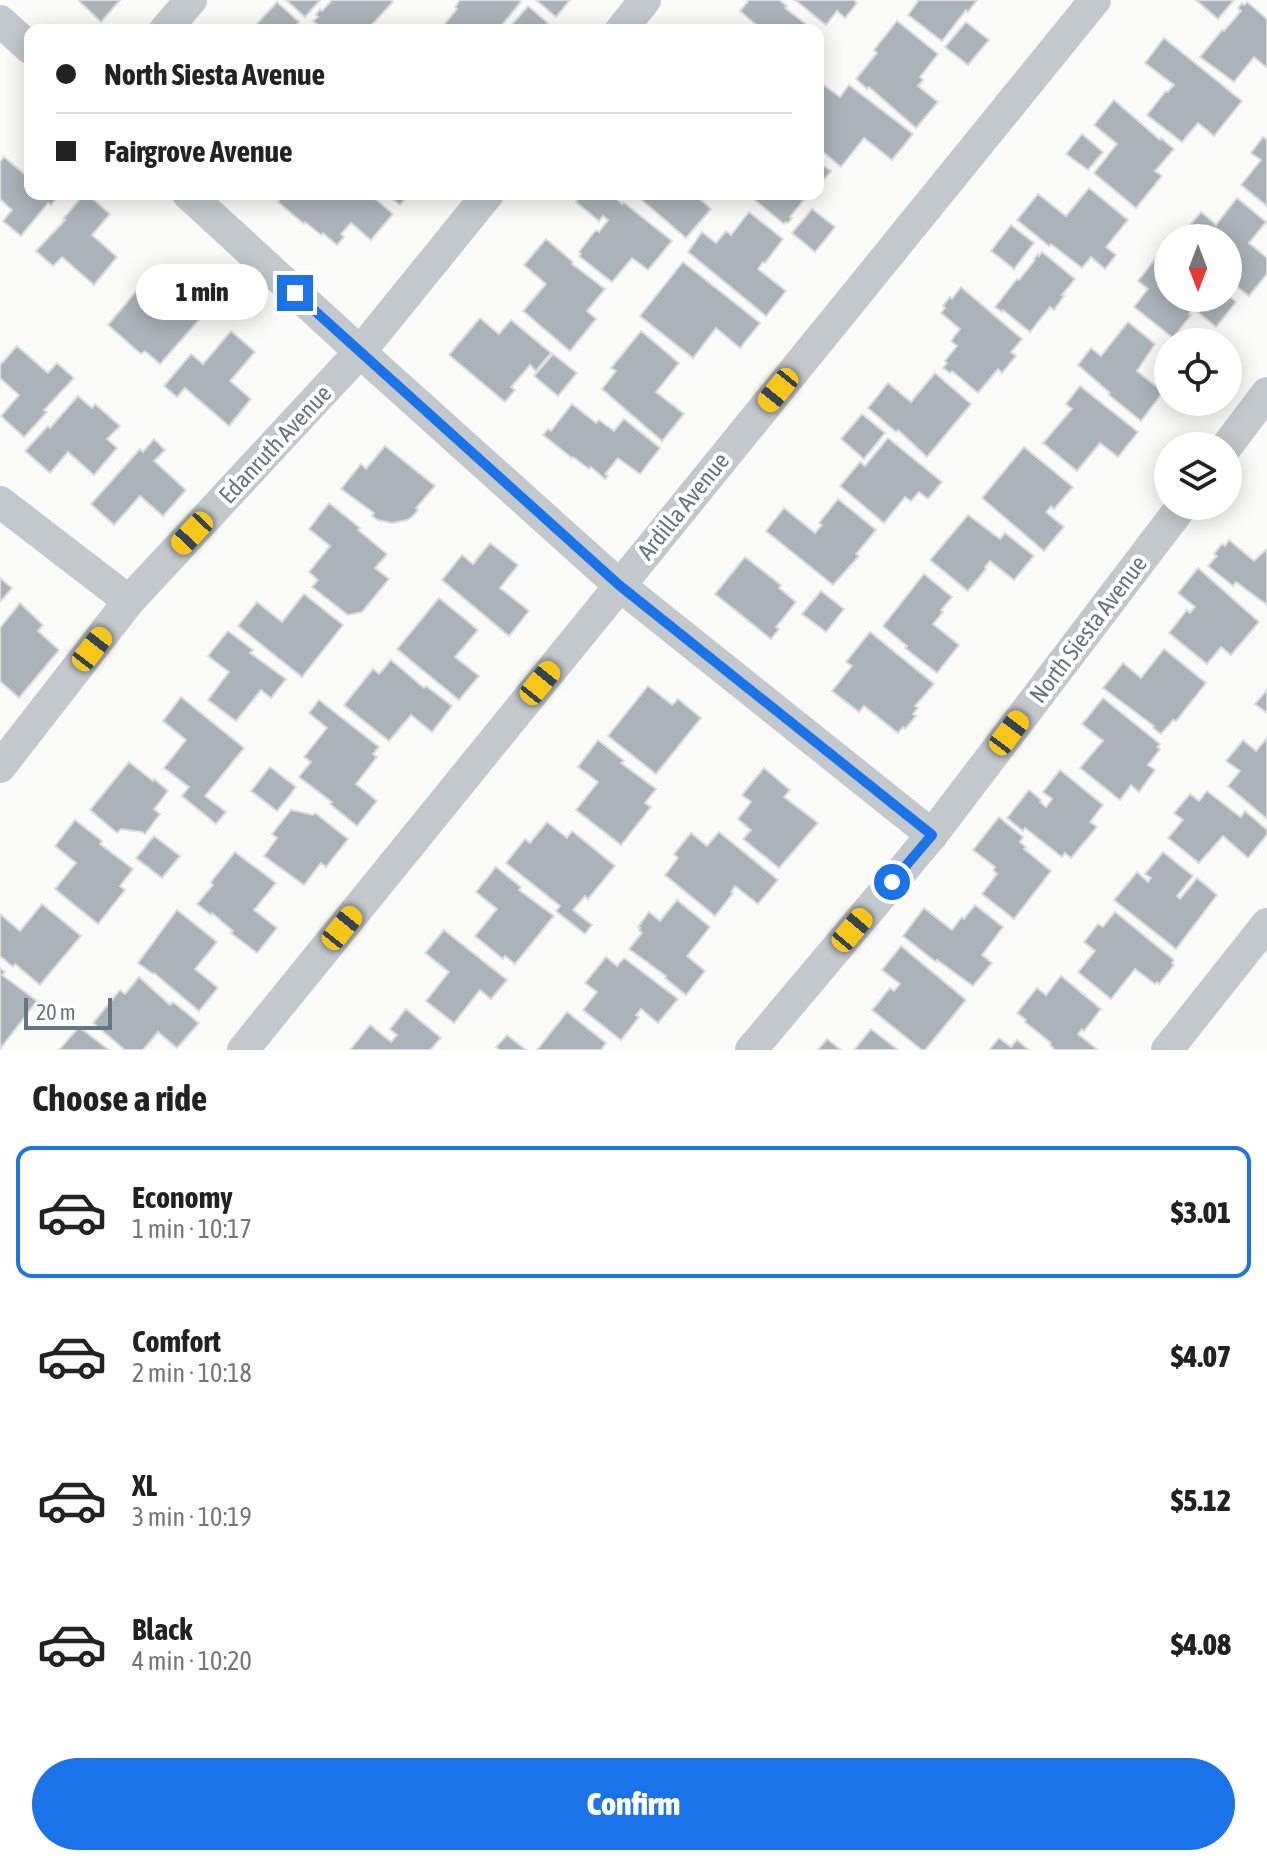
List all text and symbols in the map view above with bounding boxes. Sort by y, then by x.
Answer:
text: North Siesta Avenue [104,57,325,91]
text: Fairgrove Avenue [104,134,293,168]
north arrow [1154,224,1242,312]
map controls [1154,224,1242,520]
callout: 1 min [135,265,267,321]
route end [277,275,313,311]
text: 1 min [175,277,229,307]
button: locate [1154,328,1242,416]
car [754,364,802,416]
street label: Edanruth Avenue [214,379,336,509]
button: layers [1154,432,1242,520]
street label: Ardilla Avenue [632,447,734,565]
car [167,507,217,559]
street label: North Siesta Avenue [1024,550,1152,708]
car [68,623,116,675]
car [516,657,564,709]
car [985,707,1033,759]
route start [874,864,910,900]
car [318,902,366,954]
car [827,904,877,956]
scale bar [24,994,112,1030]
text: 20 m [36,999,76,1025]
text: Choose a ride [32,1077,207,1119]
icon: car [36,1176,108,1248]
text: Economy [132,1180,233,1214]
text: $3.01 [1171,1195,1231,1229]
text: 1 min · 10:17 [132,1214,252,1244]
icon: car [36,1320,108,1392]
text: Comfort [132,1324,221,1358]
text: $4.07 [1171,1339,1231,1373]
text: 2 min · 10:18 [132,1358,252,1388]
icon: car [36,1464,108,1536]
text: XL [132,1468,157,1502]
text: $5.12 [1171,1483,1231,1517]
text: 3 min · 10:19 [132,1502,252,1532]
icon: car [36,1608,108,1680]
text: Black [132,1612,192,1646]
text: $4.08 [1171,1627,1231,1661]
text: 4 min · 10:20 [132,1646,252,1676]
button: Confirm [32,1758,1235,1850]

